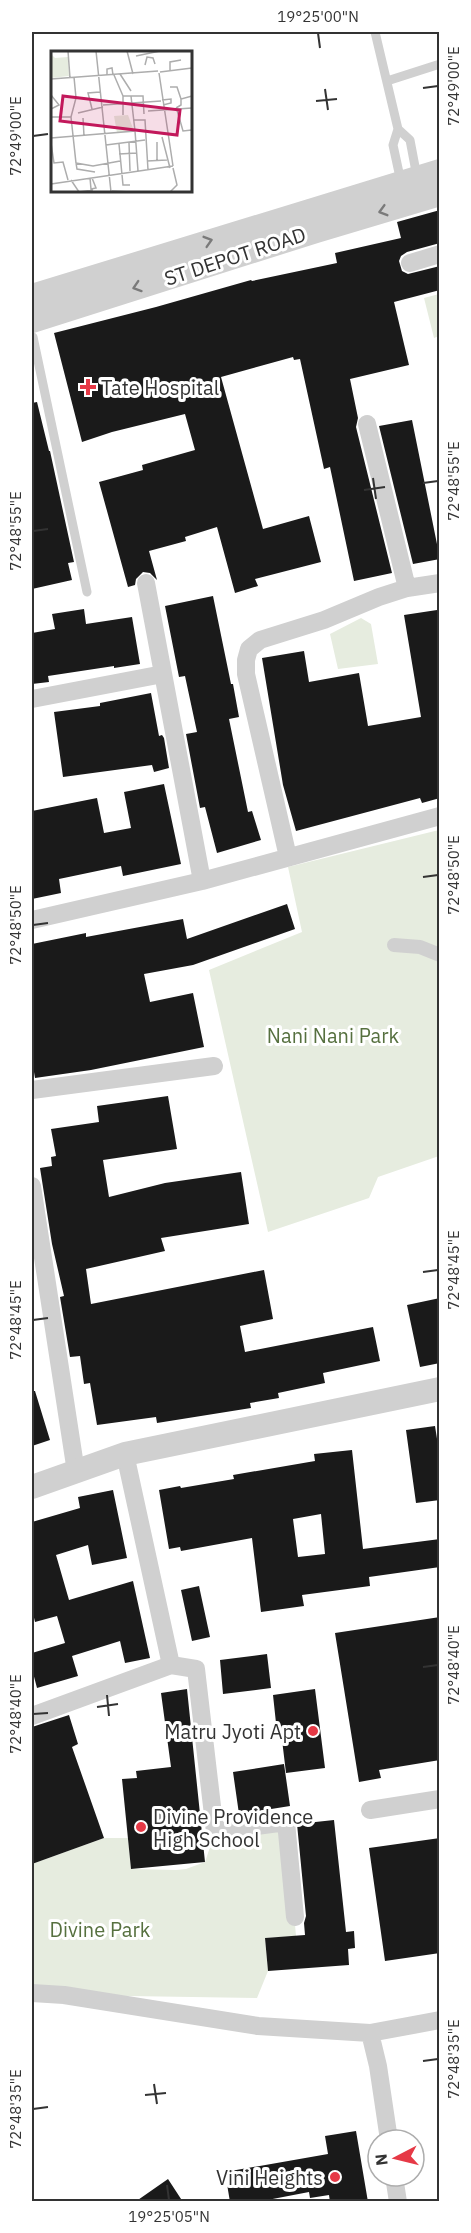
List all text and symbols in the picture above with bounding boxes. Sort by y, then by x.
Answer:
text: 19°25'00"N [277,7,359,26]
text: 72°49'00"E [444,46,463,126]
inset map [51,51,192,192]
text: 72°49'00"E [6,96,25,176]
one-way arrow [378,204,389,216]
street label: ST DEPOT ROAD [161,220,309,292]
one-way arrow [202,236,213,248]
one-way arrow [132,280,143,293]
place label: Tate Hospital [101,374,219,401]
marker: Tate Hospital [79,378,97,396]
text: 72°48'55"E [444,441,463,521]
text: 72°48'55"E [6,491,25,571]
text: 72°48'50"E [444,835,463,915]
text: 72°48'50"E [6,885,25,965]
park label: Nani Nani Park [267,1022,400,1049]
text: 72°48'45"E [444,1230,463,1310]
text: 72°48'45"E [6,1280,25,1360]
text: 72°48'40"E [444,1625,463,1705]
text: 72°48'40"E [6,1674,25,1754]
place label: Matru Jyoti Apt [164,1718,301,1745]
marker: Matru Jyoti Apt [306,1724,320,1738]
place label: Divine Providence High School [153,1803,313,1853]
marker: Divine Providence High School [134,1820,148,1834]
park label: Divine Park [50,1916,151,1943]
text: 72°48'35"E [444,2019,463,2099]
text: 72°48'35"E [6,2069,25,2149]
north arrow [366,2128,426,2188]
text: N [370,2153,392,2167]
place label: Vini Heights [216,2164,323,2191]
marker: Vini Heights [328,2170,342,2184]
text: 19°25'05"N [128,2207,210,2226]

